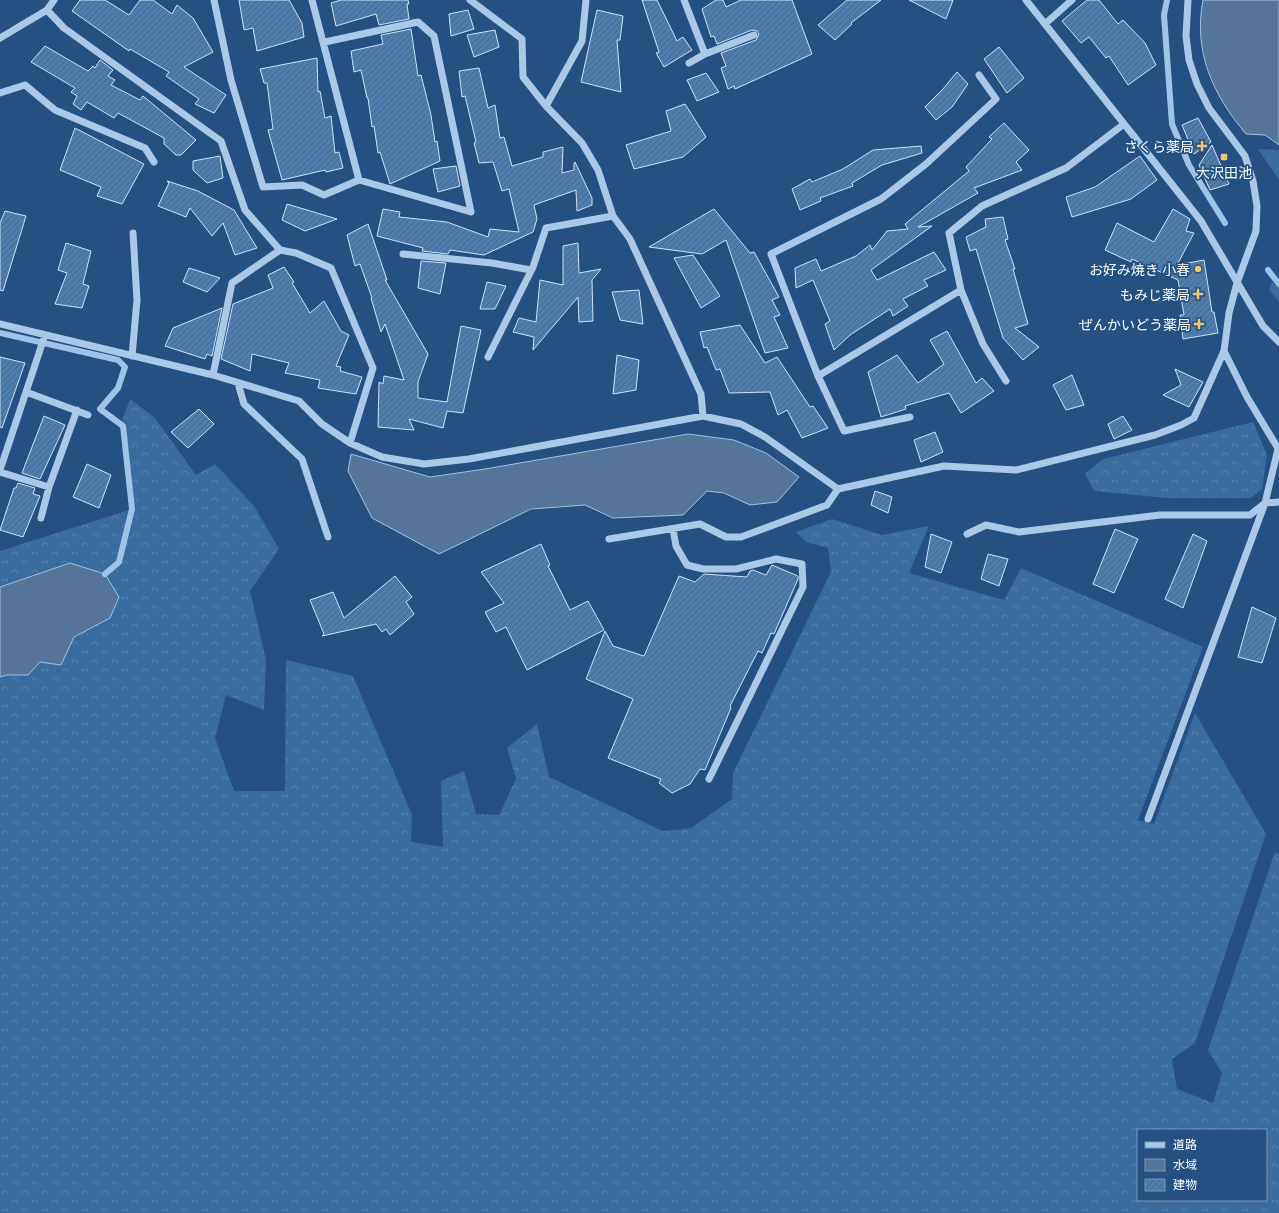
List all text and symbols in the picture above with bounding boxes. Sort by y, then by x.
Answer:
place label: さくら薬局 [1124,138,1194,155]
marker: さくら薬局 [1197,141,1207,151]
marker: 大沢田池 [1219,152,1229,162]
place label: 大沢田池 [1196,164,1252,181]
place label: お好み焼き 小春 [1089,261,1190,278]
marker: お好み焼き 小春 [1193,264,1203,274]
place label: もみじ薬局 [1120,286,1190,303]
marker: もみじ薬局 [1193,289,1203,299]
place label: ぜんかいどう薬局 [1079,316,1191,333]
marker: ぜんかいどう薬局 [1194,319,1204,329]
legend [1137,1129,1267,1201]
text: 道路 [1173,1137,1197,1151]
text: 水域 [1173,1157,1197,1171]
text: 建物 [1173,1177,1197,1191]

